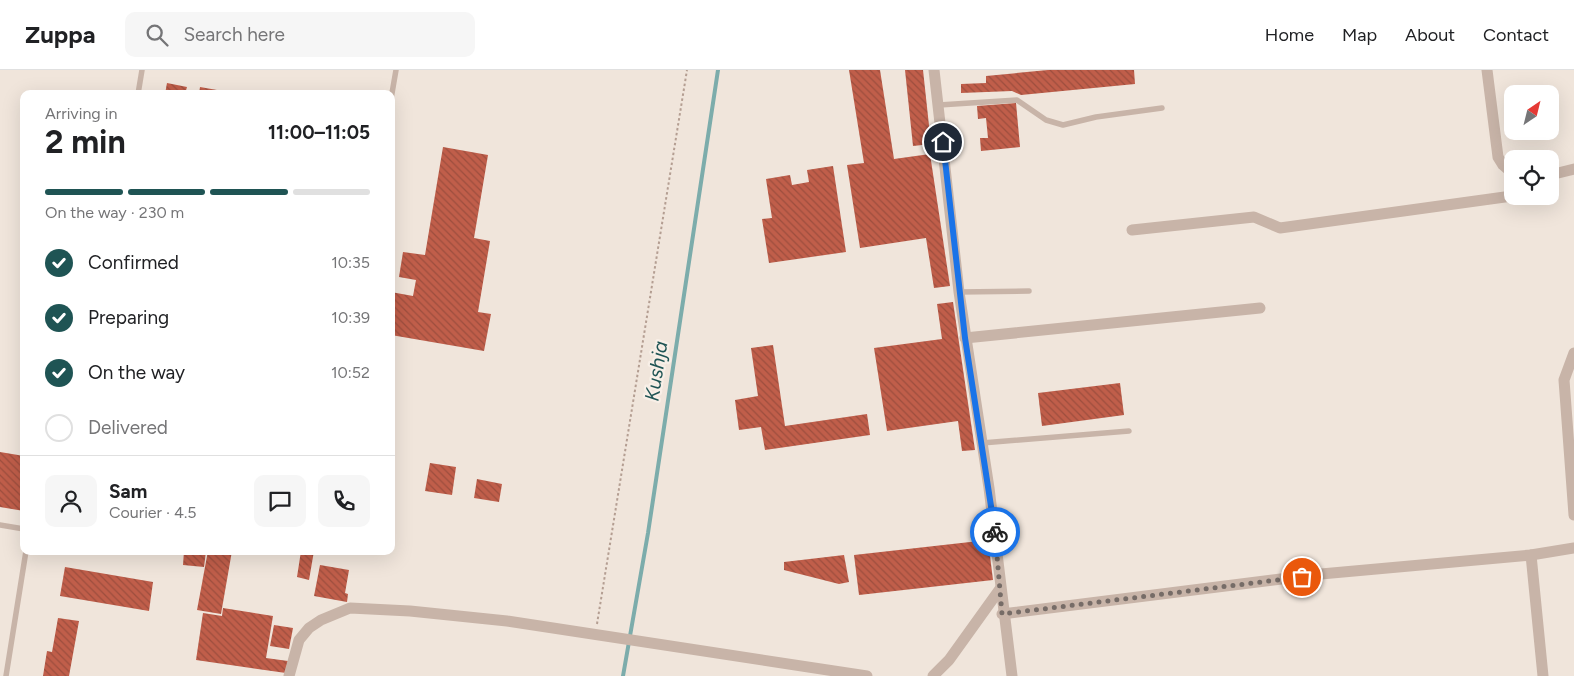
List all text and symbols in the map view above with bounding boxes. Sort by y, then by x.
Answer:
search box [125,12,475,57]
text: Zuppa [25,20,95,49]
icon: search [143,21,171,49]
text: Search here [183,23,285,46]
text: Home [1265,24,1314,46]
text: Map [1342,24,1377,46]
text: About [1405,24,1455,46]
text: Contact [1483,24,1549,46]
north arrow [1504,85,1559,140]
map controls [1504,85,1559,205]
text: Arriving in [45,104,117,123]
text: 11:00–11:05 [268,121,370,144]
pin [922,121,964,163]
text: 2 min [45,123,126,161]
icon: home [929,128,957,156]
button: locate [1504,150,1559,205]
text: On the way · 230 m [45,203,184,222]
icon: check [45,249,73,277]
text: Confirmed [88,251,179,274]
text: 10:35 [331,253,370,272]
icon: check [45,304,73,332]
text: Preparing [88,306,169,329]
text: 10:39 [331,308,370,327]
water label: Kushja [639,339,673,403]
icon: check [45,359,73,387]
text: On the way [88,361,185,384]
text: 10:52 [331,363,370,382]
text: Delivered [88,416,168,439]
button: person [45,475,97,527]
button: chat [254,475,306,527]
button: phone [318,475,370,527]
text: Sam [109,480,147,503]
text: Courier · 4.5 [109,503,196,522]
courier [970,507,1020,557]
icon: bike [981,518,1009,546]
pin [1281,556,1323,598]
icon: bag [1288,563,1316,591]

